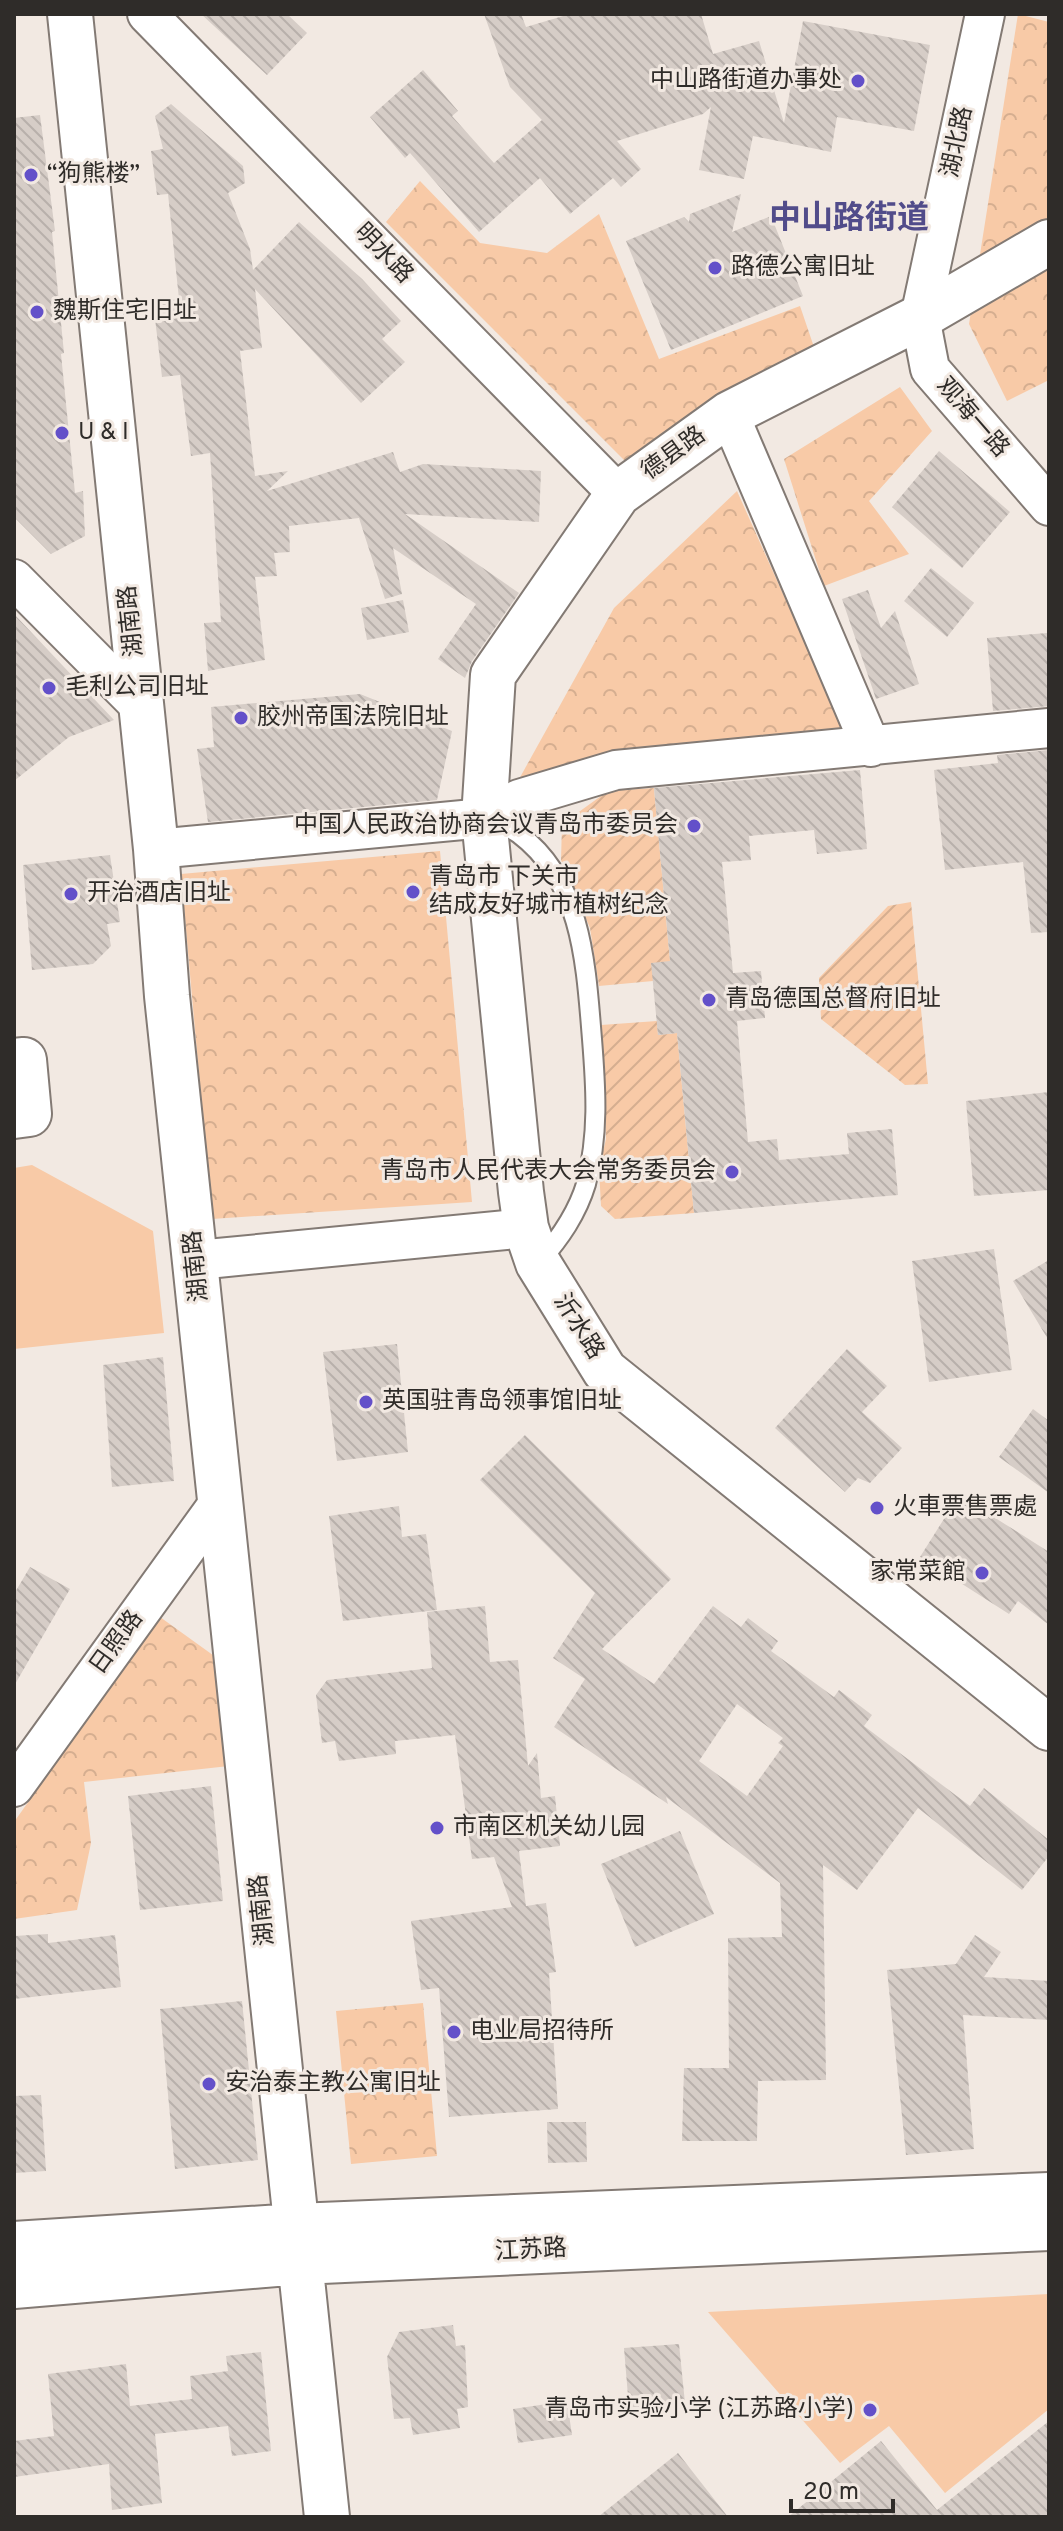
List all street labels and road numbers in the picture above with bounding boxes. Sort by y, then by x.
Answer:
street label: 湖北路 [936,104,980,180]
street label: 明水路 [347,218,419,290]
street label: 观海一路 [929,372,1015,464]
street label: 德县路 [636,421,712,487]
street label: 湖南路 [113,584,151,658]
street label: 湖南路 [178,1229,216,1303]
street label: 沂水路 [546,1289,610,1365]
street label: 日照路 [84,1605,150,1681]
street label: 湖南路 [244,1873,282,1947]
street label: 江苏路 [494,2234,568,2268]

